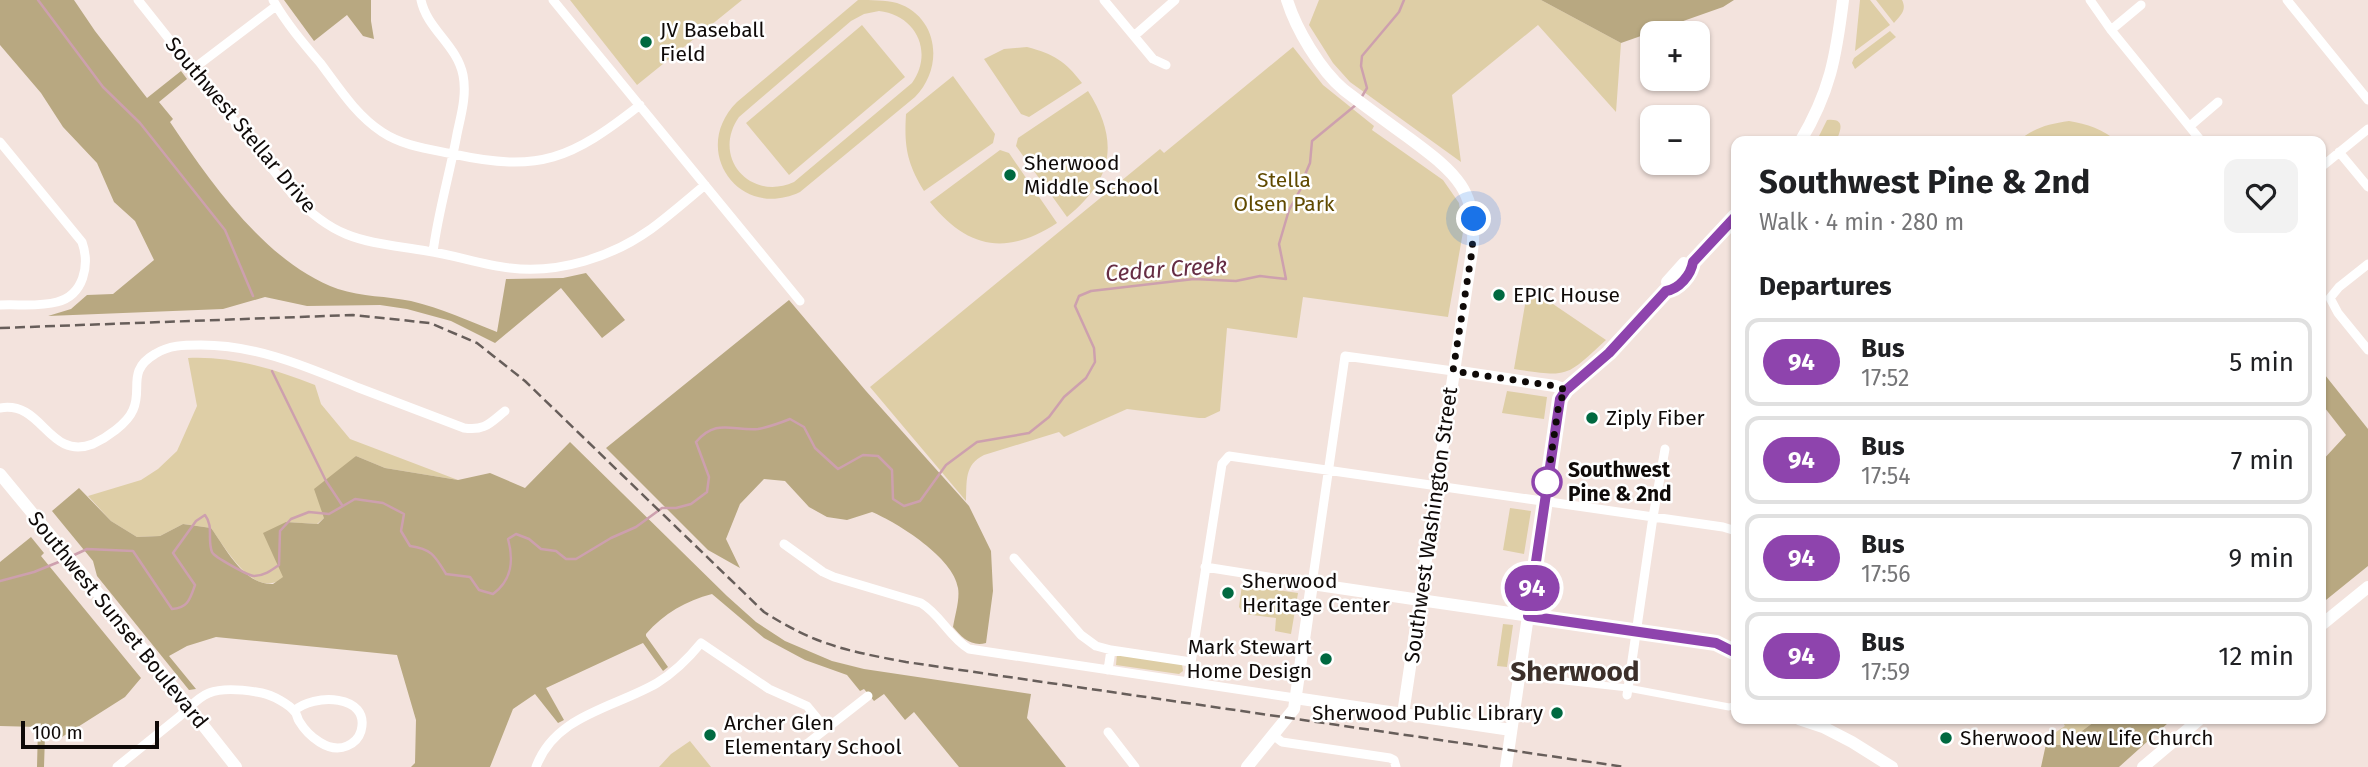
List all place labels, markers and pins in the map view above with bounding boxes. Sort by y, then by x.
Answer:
place label: JV Baseball Field [660,17,765,67]
marker: JV Baseball Field [638,34,654,50]
place label: Sherwood Middle School [1024,150,1159,200]
marker: Sherwood Middle School [1002,167,1018,183]
place label: EPIC House [1513,282,1620,308]
marker: EPIC House [1491,287,1507,303]
place label: Ziply Fiber [1606,405,1705,431]
marker: Ziply Fiber [1584,410,1600,426]
place label: Southwest Pine & 2nd [1568,457,1672,507]
marker: Southwest Pine & 2nd [1532,467,1562,497]
place label: Sherwood Heritage Center [1242,568,1390,618]
marker: Sherwood Heritage Center [1220,585,1236,601]
place label: Mark Stewart Home Design [1187,634,1312,684]
marker: Mark Stewart Home Design [1318,651,1334,667]
place label: Sherwood Public Library [1312,700,1544,726]
marker: Sherwood Public Library [1549,705,1565,721]
place label: Archer Glen Elementary School [724,710,902,760]
place label: Sherwood New Life Church [1960,725,2214,751]
marker: Archer Glen Elementary School [702,727,718,743]
marker: Sherwood New Life Church [1938,730,1954,746]

